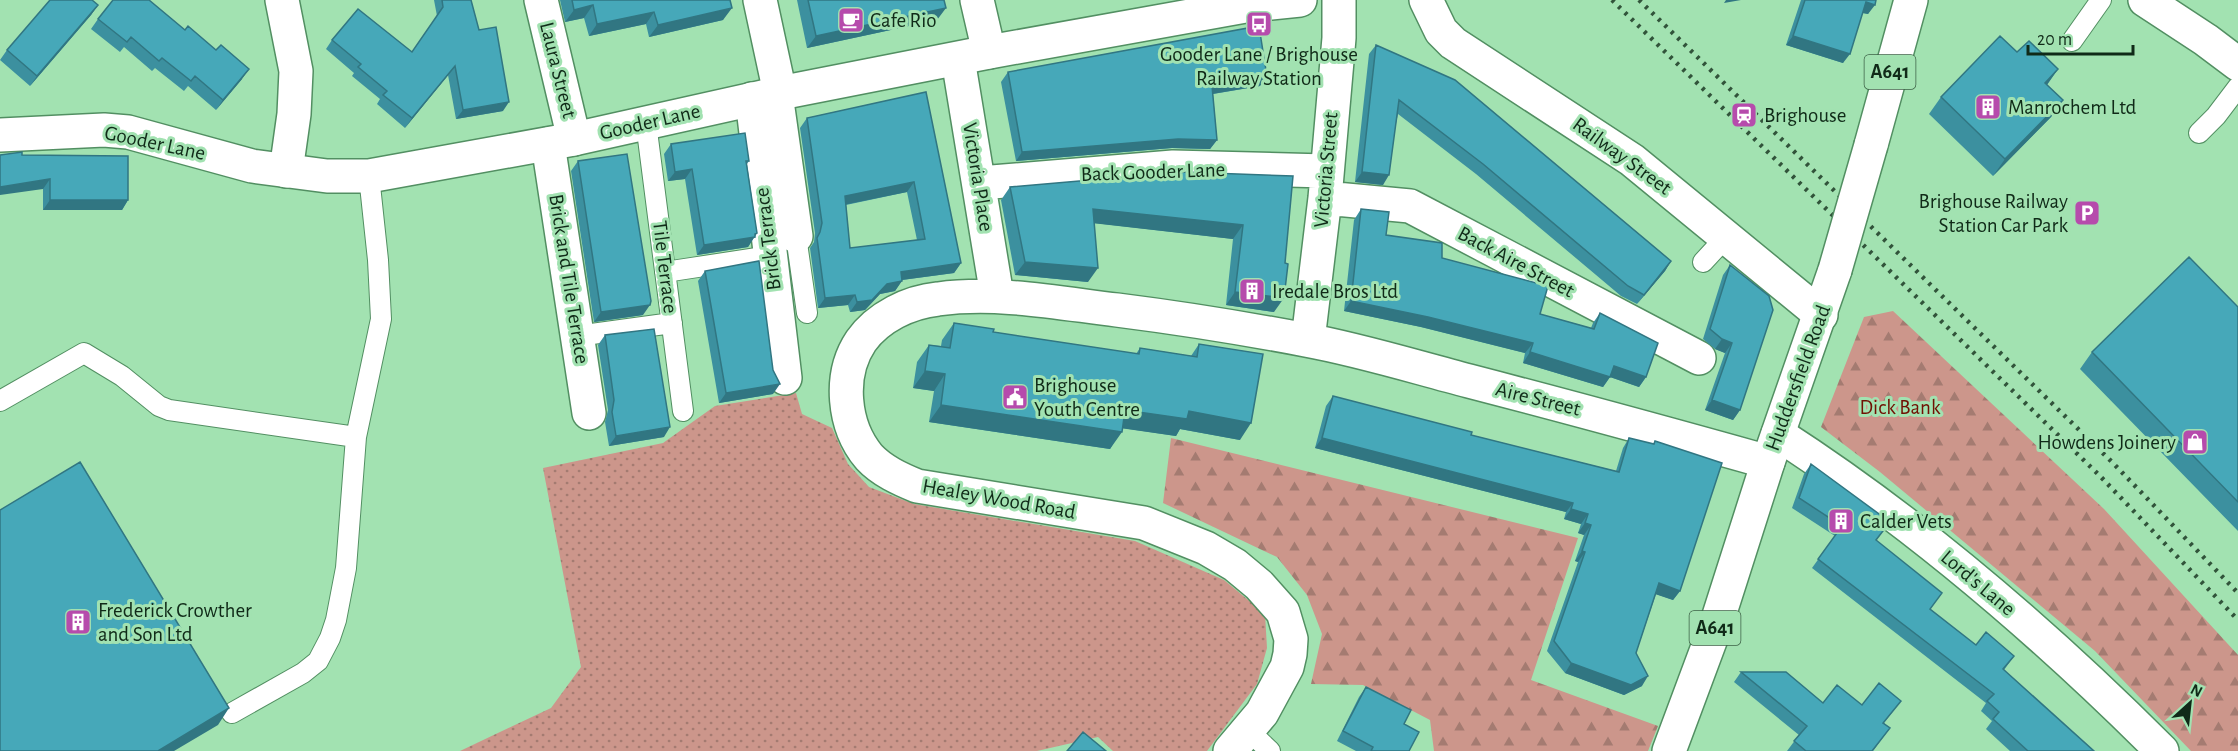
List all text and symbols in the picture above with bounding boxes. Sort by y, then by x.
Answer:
cafe icon: Cafe Rio [836,5,866,35]
bus stop icon: Gooder Lane / Brighouse Railway Station [1244,9,1274,39]
place label: Cafe Rio [870,10,937,31]
scale bar [2028,18,2133,56]
street label: Laura Street [536,20,580,120]
text: 20 m [2037,31,2072,49]
place label: Gooder Lane / Brighouse Railway Station [1160,44,1358,89]
road number: A641 [1864,55,1916,89]
building icon: Manrochem Ltd [1973,92,2003,122]
place label: Manrochem Ltd [2008,97,2137,118]
street label: Gooder Lane [598,100,702,144]
station icon: Brighouse [1729,100,1759,130]
place label: Brighouse [1764,105,1847,126]
street label: Victoria Street [1310,111,1342,229]
street label: Railway Street [1569,113,1675,199]
street label: Victoria Place [959,121,997,233]
street label: Gooder Lane [103,122,207,164]
street label: Back Gooder Lane [1080,159,1226,185]
street label: Brick Terrace [751,186,785,292]
place label: Brighouse Railway Station Car Park [1919,191,2068,236]
street label: Brick and Tile Terrace [545,193,593,365]
parking icon: Brighouse Railway Station Car Park [2072,198,2102,228]
street label: Tile Terrace [649,220,681,314]
street label: Back Aire Street [1454,223,1578,302]
building icon: Iredale Bros Ltd [1237,276,1267,306]
place label: Iredale Bros Ltd [1272,281,1398,302]
street label: Huddersfield Road [1762,302,1834,454]
place label: Brighouse Youth Centre [1034,375,1140,420]
street label: Aire Street [1493,378,1583,420]
public building icon: Brighouse Youth Centre [1000,382,1030,412]
park label: Dick Bank [1860,397,1941,418]
shop icon: Howdens Joinery [2180,427,2210,457]
place label: Howdens Joinery [2038,432,2176,453]
street label: Healey Wood Road [921,475,1077,523]
building icon: Calder Vets [1826,506,1856,536]
place label: Calder Vets [1860,511,1952,532]
street label: Lord's Lane [1937,546,2019,620]
place label: Frederick Crowther and Son Ltd [98,600,252,645]
building icon: Frederick Crowther and Son Ltd [63,607,93,637]
road number: A641 [1690,611,1740,645]
north arrow [2160,673,2220,733]
text: N [2188,681,2205,700]

